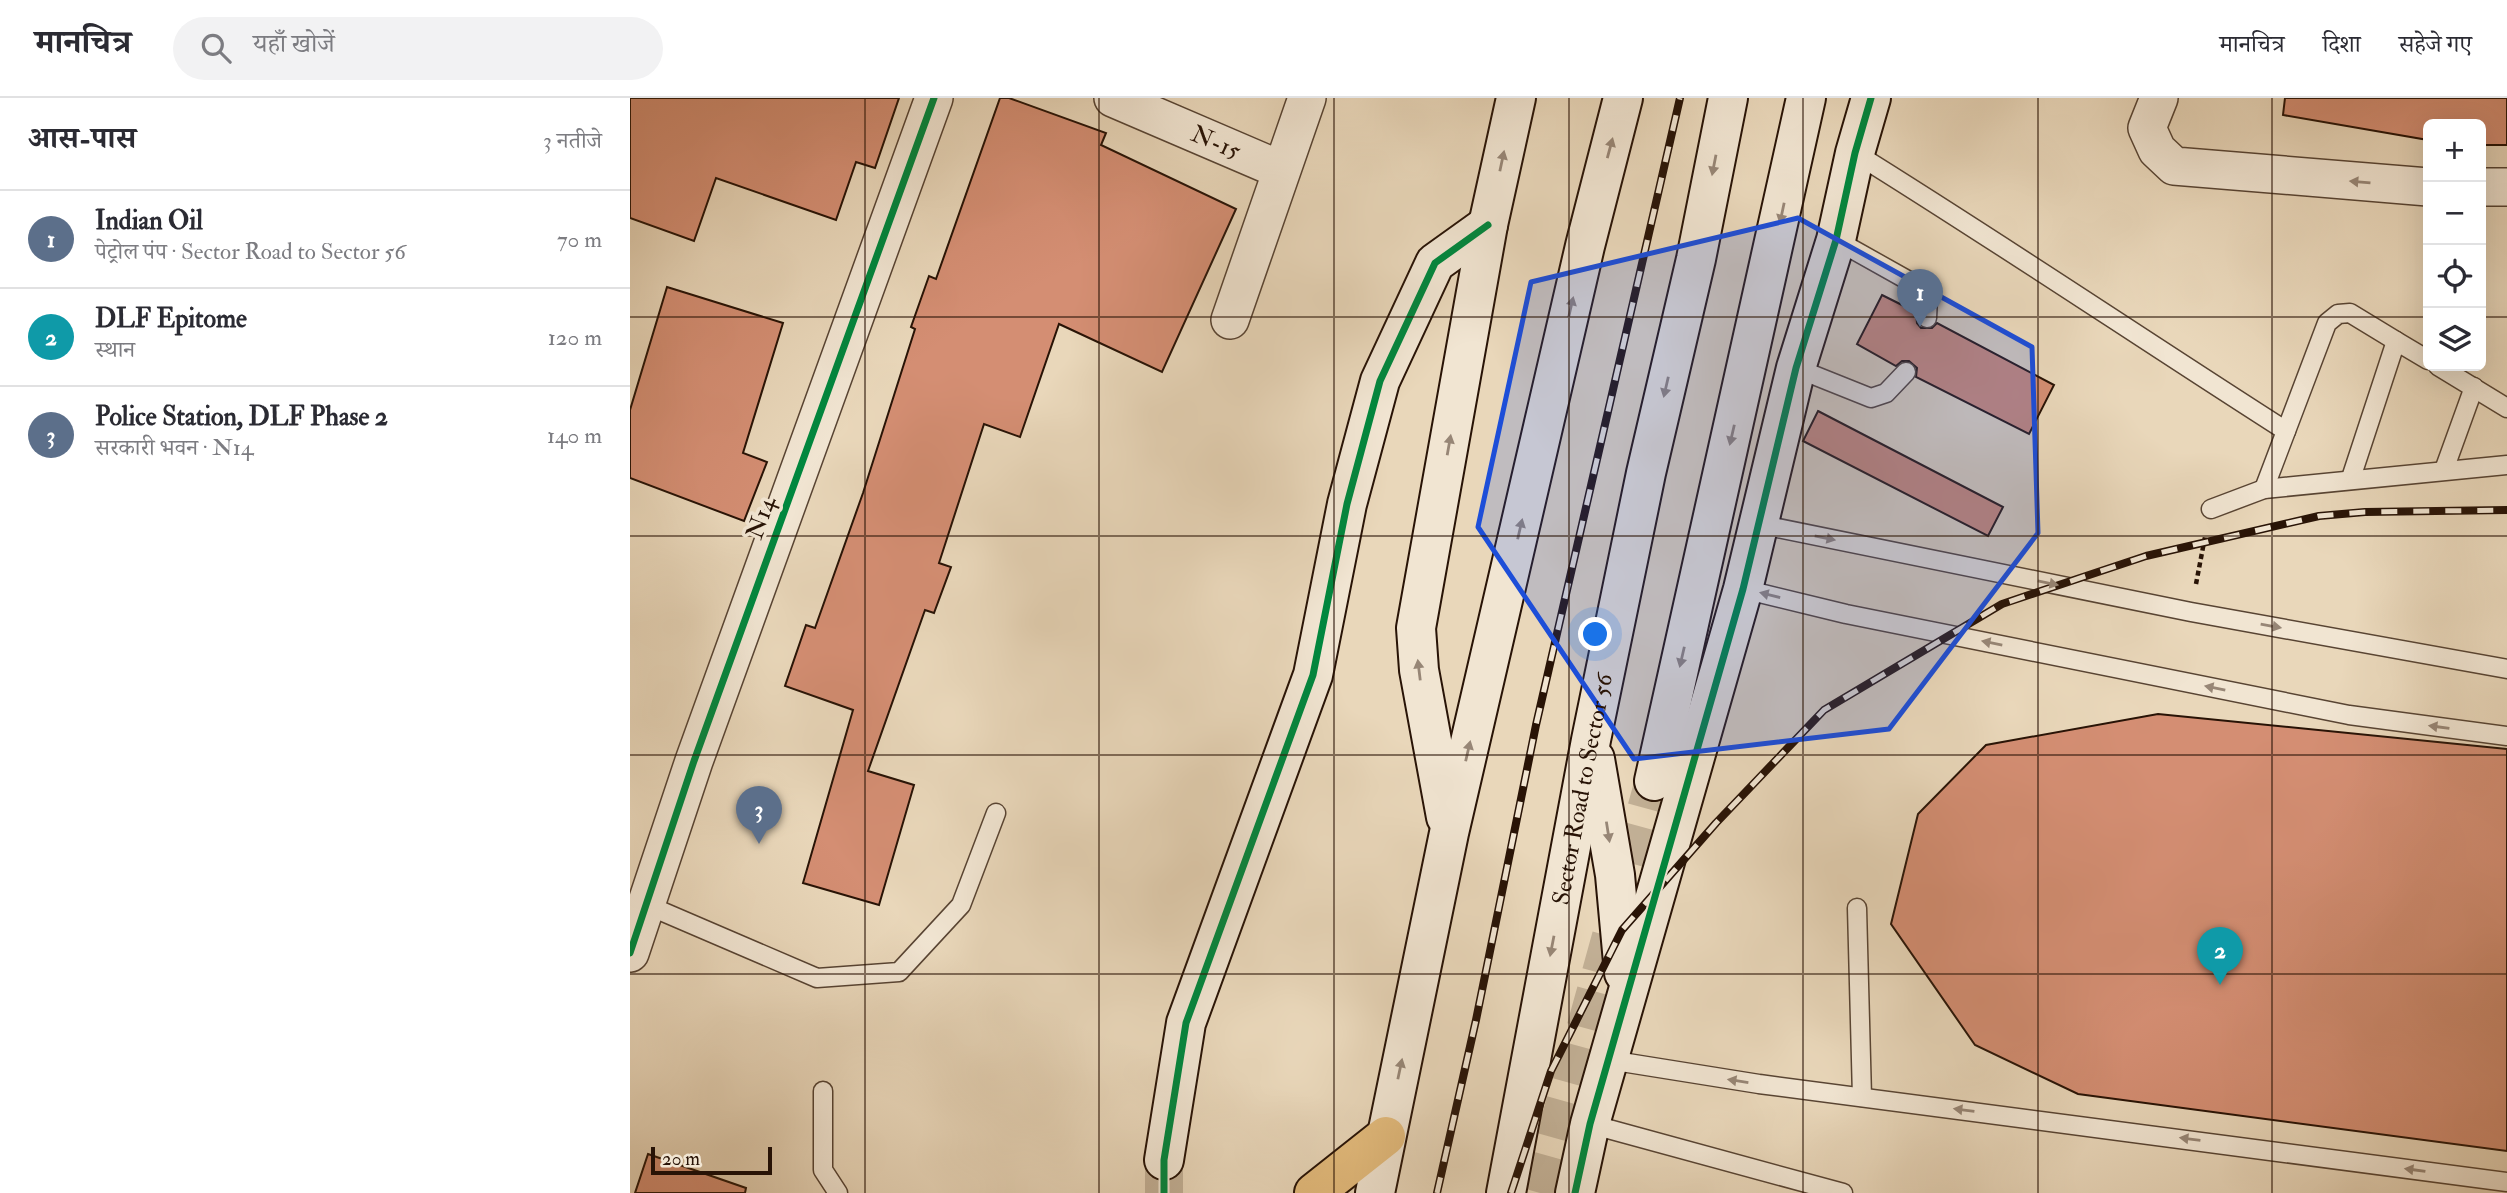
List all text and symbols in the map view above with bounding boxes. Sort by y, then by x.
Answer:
search box [173,17,663,80]
text: मानचित्र [35,22,131,63]
text: यहाँ खोजें [253,28,335,60]
icon: search [197,29,235,67]
text: मानचित्र [2219,29,2285,60]
text: दिशा [2323,29,2361,60]
text: सहेजे गए [2399,29,2472,60]
street label: N-15 [1187,118,1246,167]
map controls [2423,119,2486,371]
button: + [2423,119,2486,182]
text: आस-पास [28,120,136,157]
text: 3 नतीजे [543,126,602,155]
one-way arrow [1605,138,1615,159]
one-way arrow [1497,150,1508,172]
one-way arrow [1709,154,1720,176]
one-way arrow [2349,176,2371,187]
button: − [2423,182,2486,245]
one-way arrow [1776,202,1787,224]
text: Indian Oil [95,205,203,237]
text: 1 [47,225,55,254]
text: 70 m [557,225,602,254]
text: पेट्रोल पंप · Sector Road to Sector 56 [95,237,406,266]
button: locate [2423,245,2486,308]
pin: 1 [1897,269,1943,327]
one-way arrow [1566,296,1577,318]
text: DLF Epitome [95,303,247,335]
button: layers [2423,308,2486,371]
text: 2 [45,323,57,352]
text: 120 m [548,323,602,352]
text: स्थान [95,335,135,364]
one-way arrow [1660,376,1671,398]
text: Police Station, DLF Phase 2 [95,401,388,433]
text: 3 [47,421,55,450]
text: 140 m [547,421,602,450]
one-way arrow [1726,424,1737,446]
text: सरकारी भवन · N14 [95,433,253,462]
one-way arrow [1444,434,1455,456]
street label: N14 [739,492,783,544]
one-way arrow [1515,518,1526,540]
one-way arrow [1814,532,1836,543]
one-way arrow [2037,578,2059,589]
one-way arrow [1759,589,1781,600]
your location [1578,617,1612,651]
one-way arrow [2260,621,2282,632]
one-way arrow [1981,638,2003,649]
one-way arrow [1676,646,1687,668]
one-way arrow [1414,659,1425,681]
street label: Sector Road to Sector 56 [1545,669,1620,907]
one-way arrow [2204,682,2226,693]
one-way arrow [2428,721,2450,732]
one-way arrow [1463,740,1474,762]
pin: 3 [736,786,782,844]
one-way arrow [1603,821,1614,843]
pin: 2 [2197,927,2243,985]
one-way arrow [1547,935,1558,957]
one-way arrow [1394,1058,1405,1080]
one-way arrow [1727,1075,1749,1086]
one-way arrow [1953,1105,1975,1116]
one-way arrow [2178,1134,2200,1145]
scale bar [651,1144,772,1176]
text: 20 m [662,1147,700,1171]
one-way arrow [2404,1164,2426,1175]

